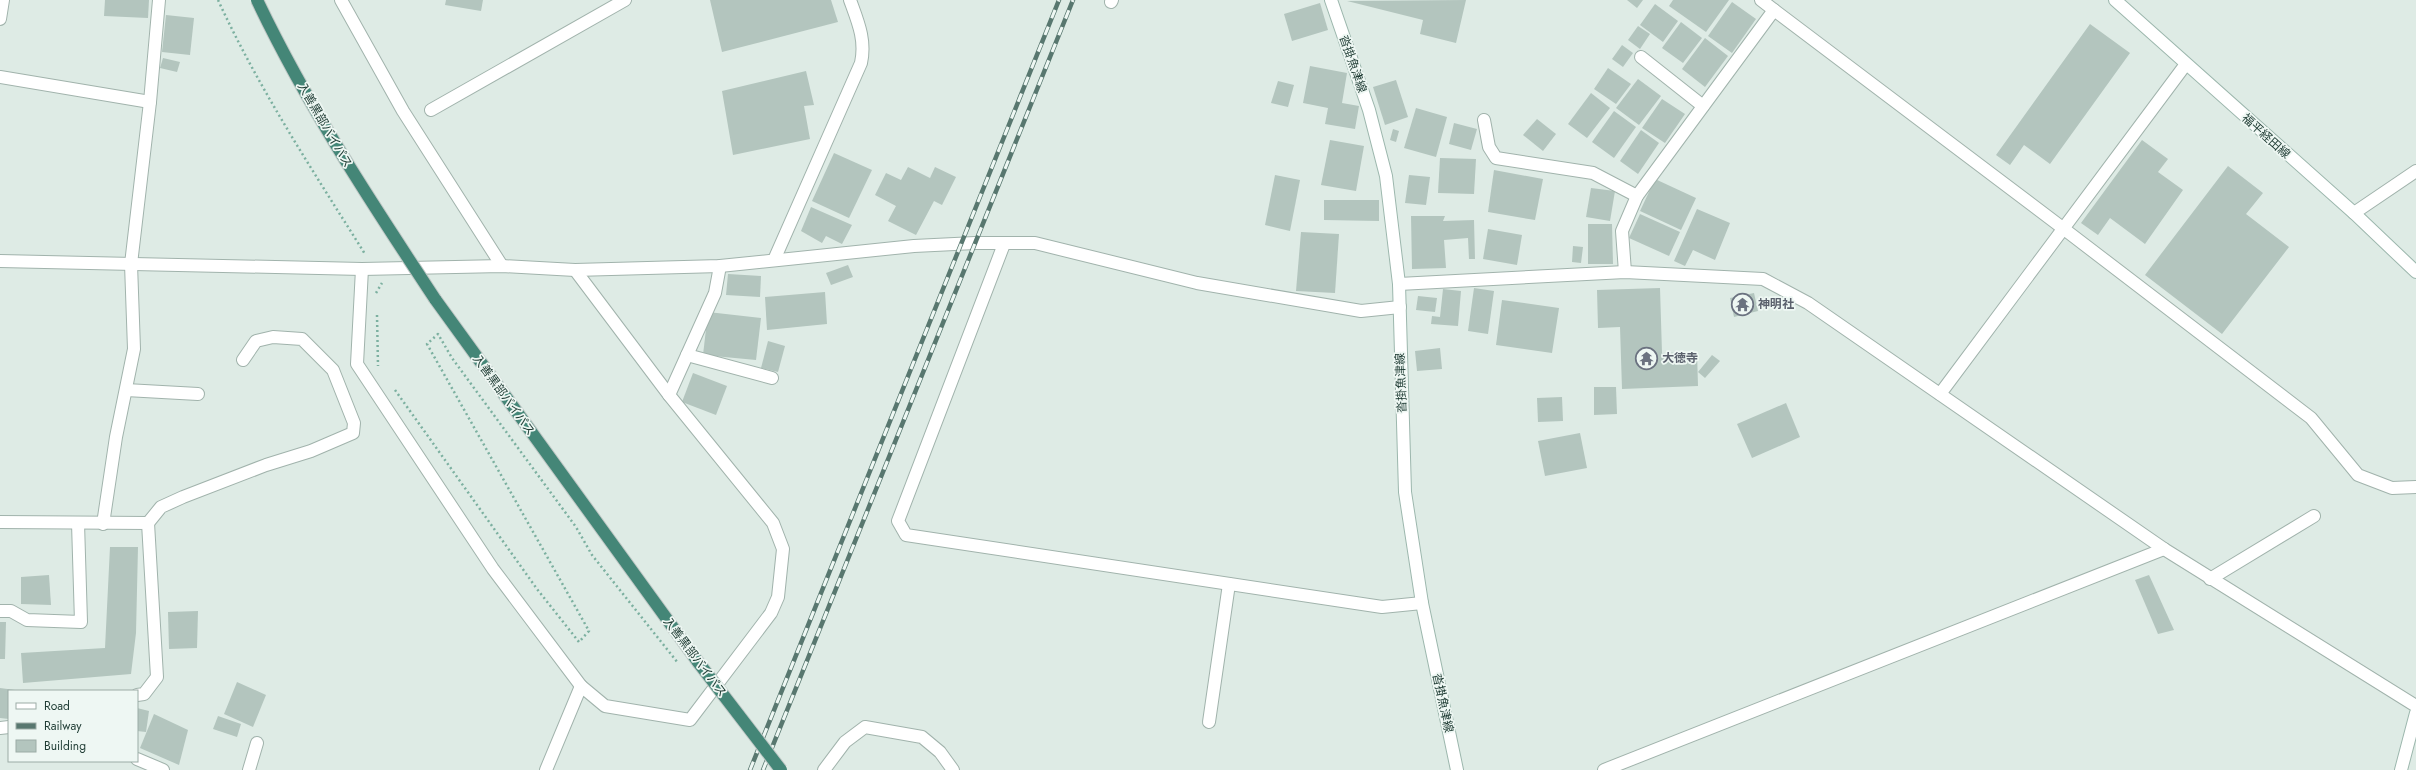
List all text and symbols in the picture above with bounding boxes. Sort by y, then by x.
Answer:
street label: 沓掛魚津線 [1335,33,1371,95]
street label: 入善黒部バイパス [293,79,357,171]
street label: 福平経田線 [2238,109,2294,163]
temple icon: 神明社 [1729,291,1755,317]
place label: 神明社 [1758,295,1794,313]
temple icon: 大徳寺 [1633,345,1659,371]
place label: 大徳寺 [1662,349,1698,367]
street label: 入善黒部バイパス [469,351,539,439]
street label: 沓掛魚津線 [1391,353,1411,413]
street label: 入善黒部バイパス [659,613,731,701]
street label: 沓掛魚津線 [1428,672,1458,734]
legend [8,690,138,762]
text: Road [44,697,70,715]
text: Railway [44,717,82,735]
text: Building [44,737,86,755]

